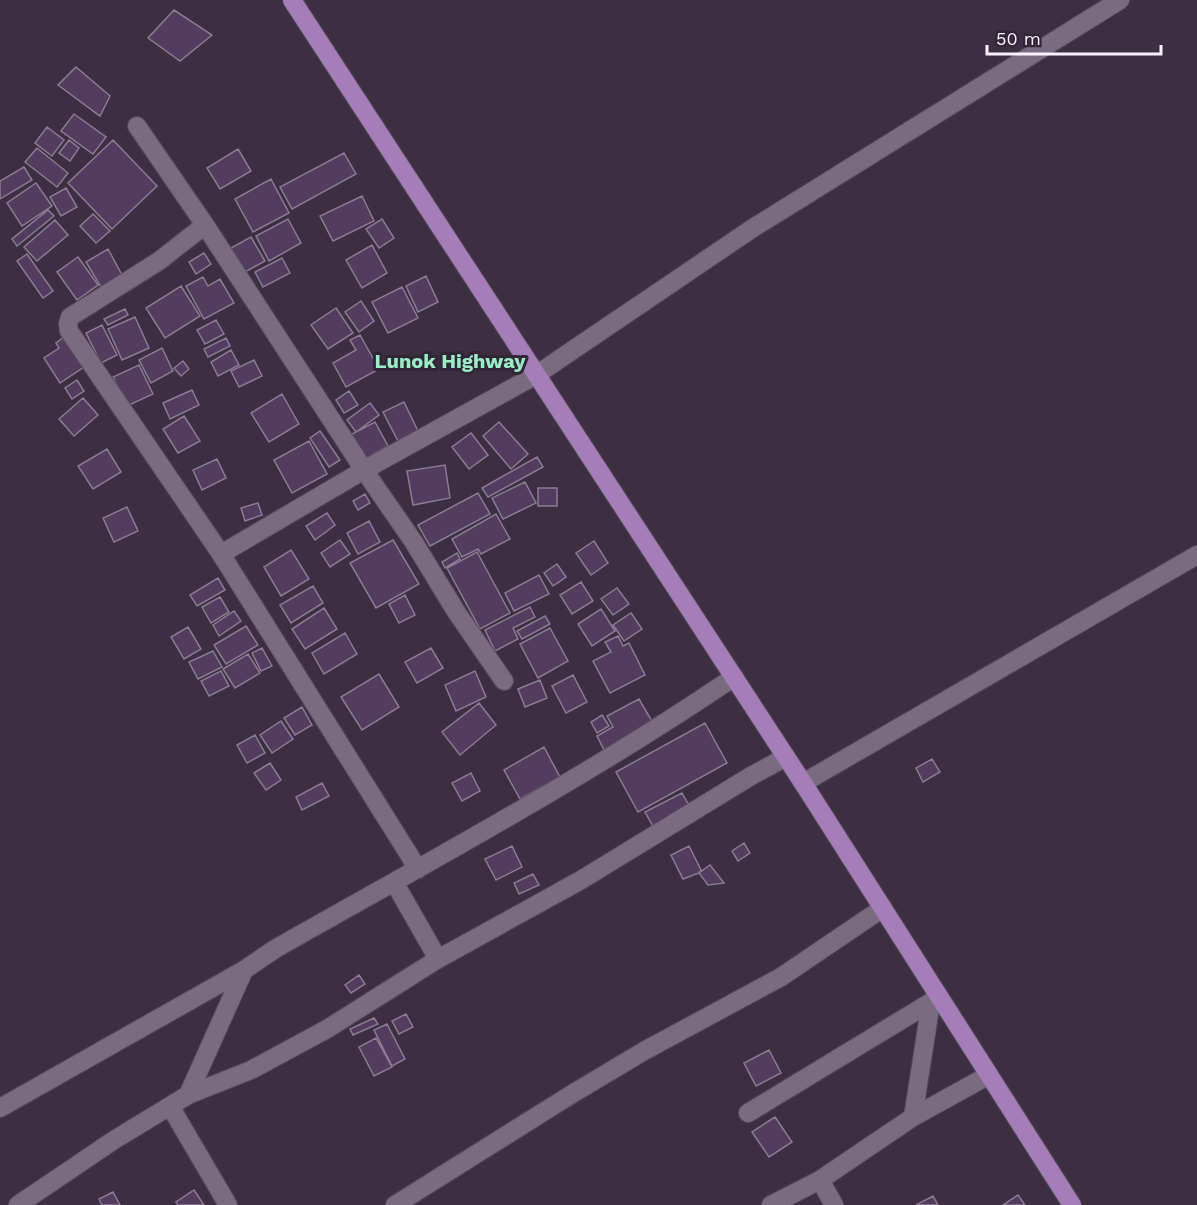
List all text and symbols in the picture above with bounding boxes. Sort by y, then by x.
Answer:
scale bar [987,18,1161,56]
text: 50 m [996,28,1041,49]
district label: Lunok Highway [375,349,526,373]

